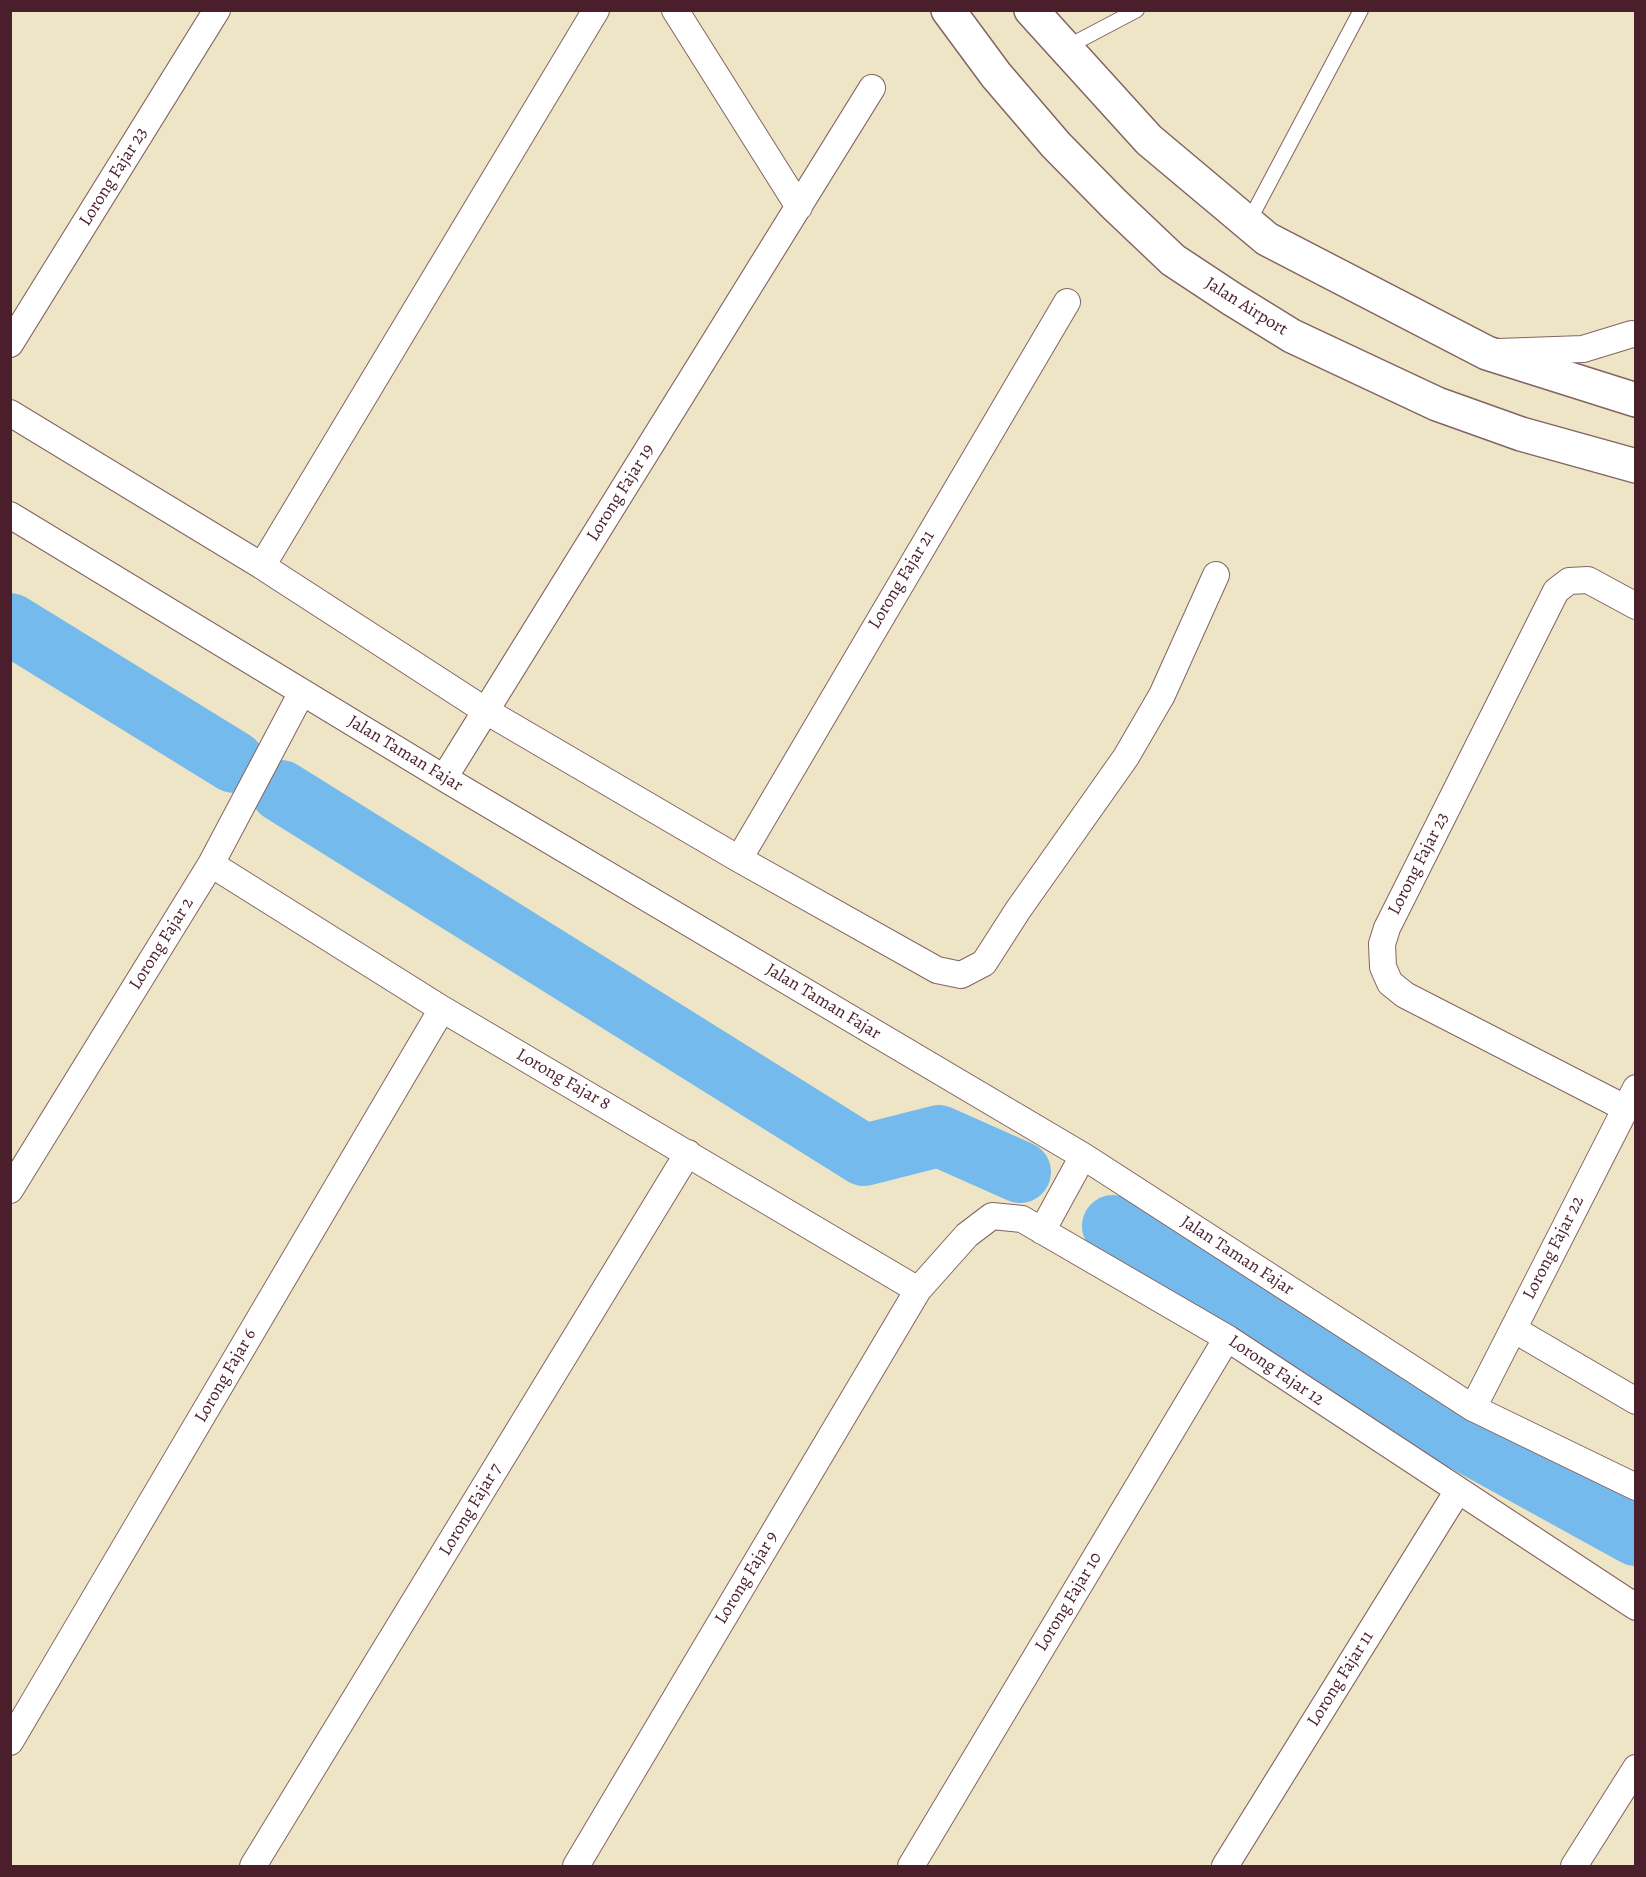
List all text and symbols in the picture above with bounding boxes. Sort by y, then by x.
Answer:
street label: Lorong Fajar 23 [75,124,153,230]
street label: Jalan Airport [1201,273,1291,341]
street label: Lorong Fajar 19 [583,440,659,546]
street label: Lorong Fajar 21 [864,527,940,633]
street label: Jalan Taman Fajar [343,711,467,797]
street label: Lorong Fajar 23 [1384,809,1454,919]
street label: Lorong Fajar 2 [125,894,199,994]
street label: Jalan Taman Fajar [761,959,885,1045]
street label: Lorong Fajar 8 [512,1044,614,1116]
street label: Lorong Fajar 22 [1519,1193,1589,1303]
street label: Jalan Taman Fajar [1176,1211,1298,1301]
street label: Lorong Fajar 6 [190,1325,262,1427]
street label: Lorong Fajar 12 [1224,1331,1328,1411]
street label: Lorong Fajar 7 [435,1460,507,1560]
street label: Lorong Fajar 9 [711,1528,783,1628]
street label: Lorong Fajar 10 [1031,1548,1107,1656]
street label: Lorong Fajar 11 [1303,1627,1379,1731]

